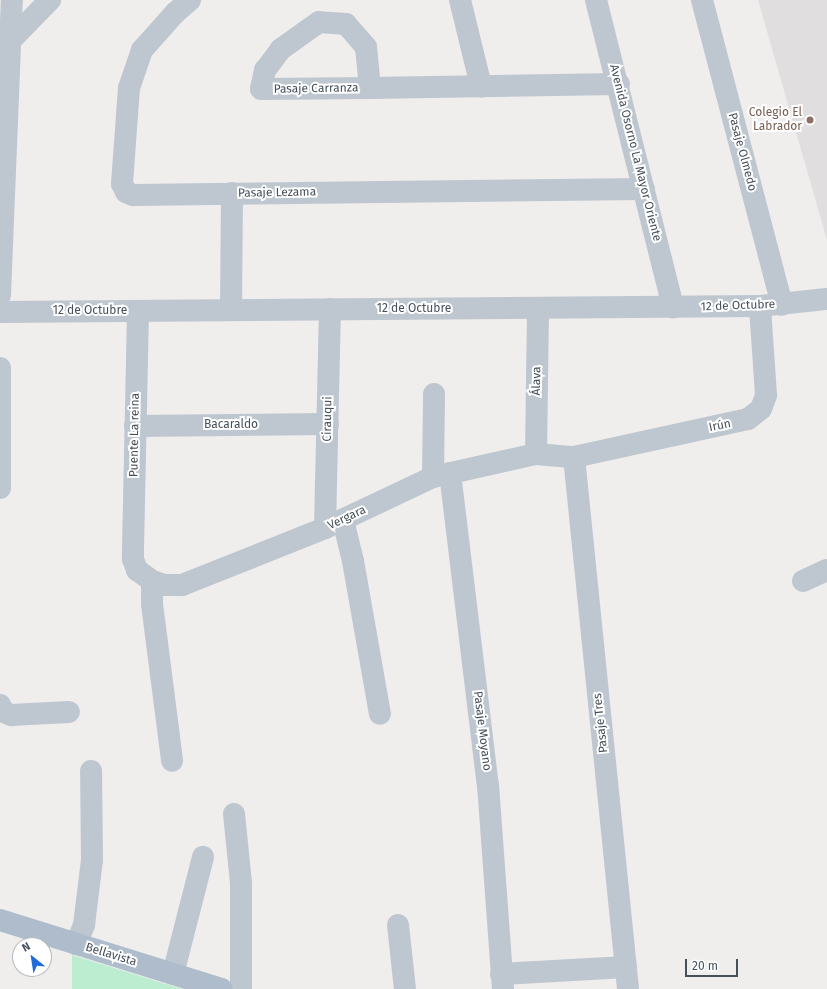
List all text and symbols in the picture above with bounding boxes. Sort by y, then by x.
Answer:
street label: Avenida Osorno La Mayor Oriente [606,63,664,243]
street label: Pasaje Carranza [273,81,359,97]
place label: Colegio El Labrador [749,106,802,134]
street label: Pasaje Olmedo [725,111,759,193]
marker: Colegio El Labrador [805,115,815,125]
street label: Pasaje Lezama [238,185,316,201]
street label: 12 de Octubre [701,298,775,314]
street label: 12 de Octubre [377,302,451,316]
street label: 12 de Octubre [53,304,127,318]
street label: Álava [530,366,544,396]
street label: Puente La reina [127,393,143,477]
street label: Cirauqui [320,396,336,442]
street label: Irún [708,417,732,435]
street label: Bacaraldo [204,418,258,432]
street label: Vergara [326,503,368,533]
street label: Pasaje Moyano [470,690,494,772]
street label: Pasaje Tres [591,692,611,754]
north arrow [12,937,52,977]
text: N [20,940,33,954]
street label: Bellavista [84,940,138,970]
scale bar [687,951,740,977]
text: 20 m [692,959,718,973]

